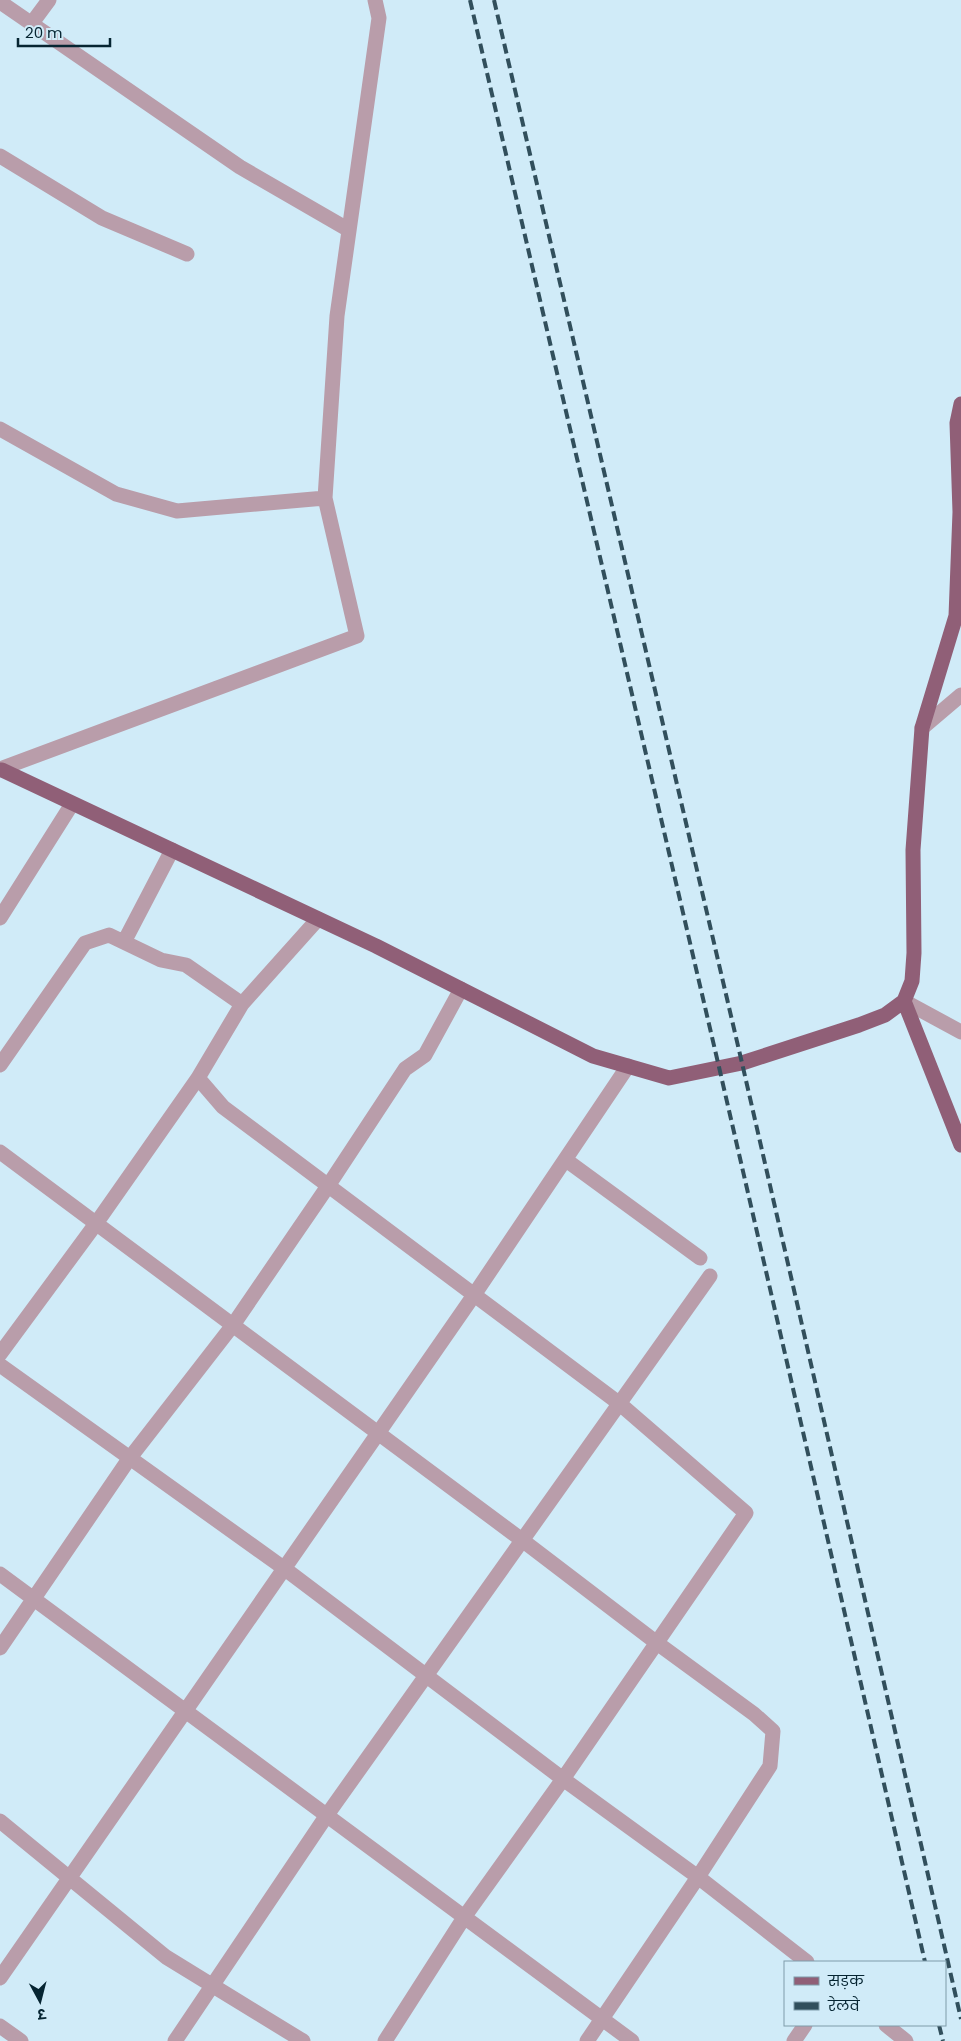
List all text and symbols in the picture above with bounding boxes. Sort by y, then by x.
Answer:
scale bar [18,15,110,47]
text: 20 m [25,22,63,43]
legend [784,1961,946,2026]
text: सड़क [827,1970,865,1991]
north arrow [15,1976,65,2026]
text: रेलवे [827,1995,861,2016]
text: उ [35,2003,48,2024]

